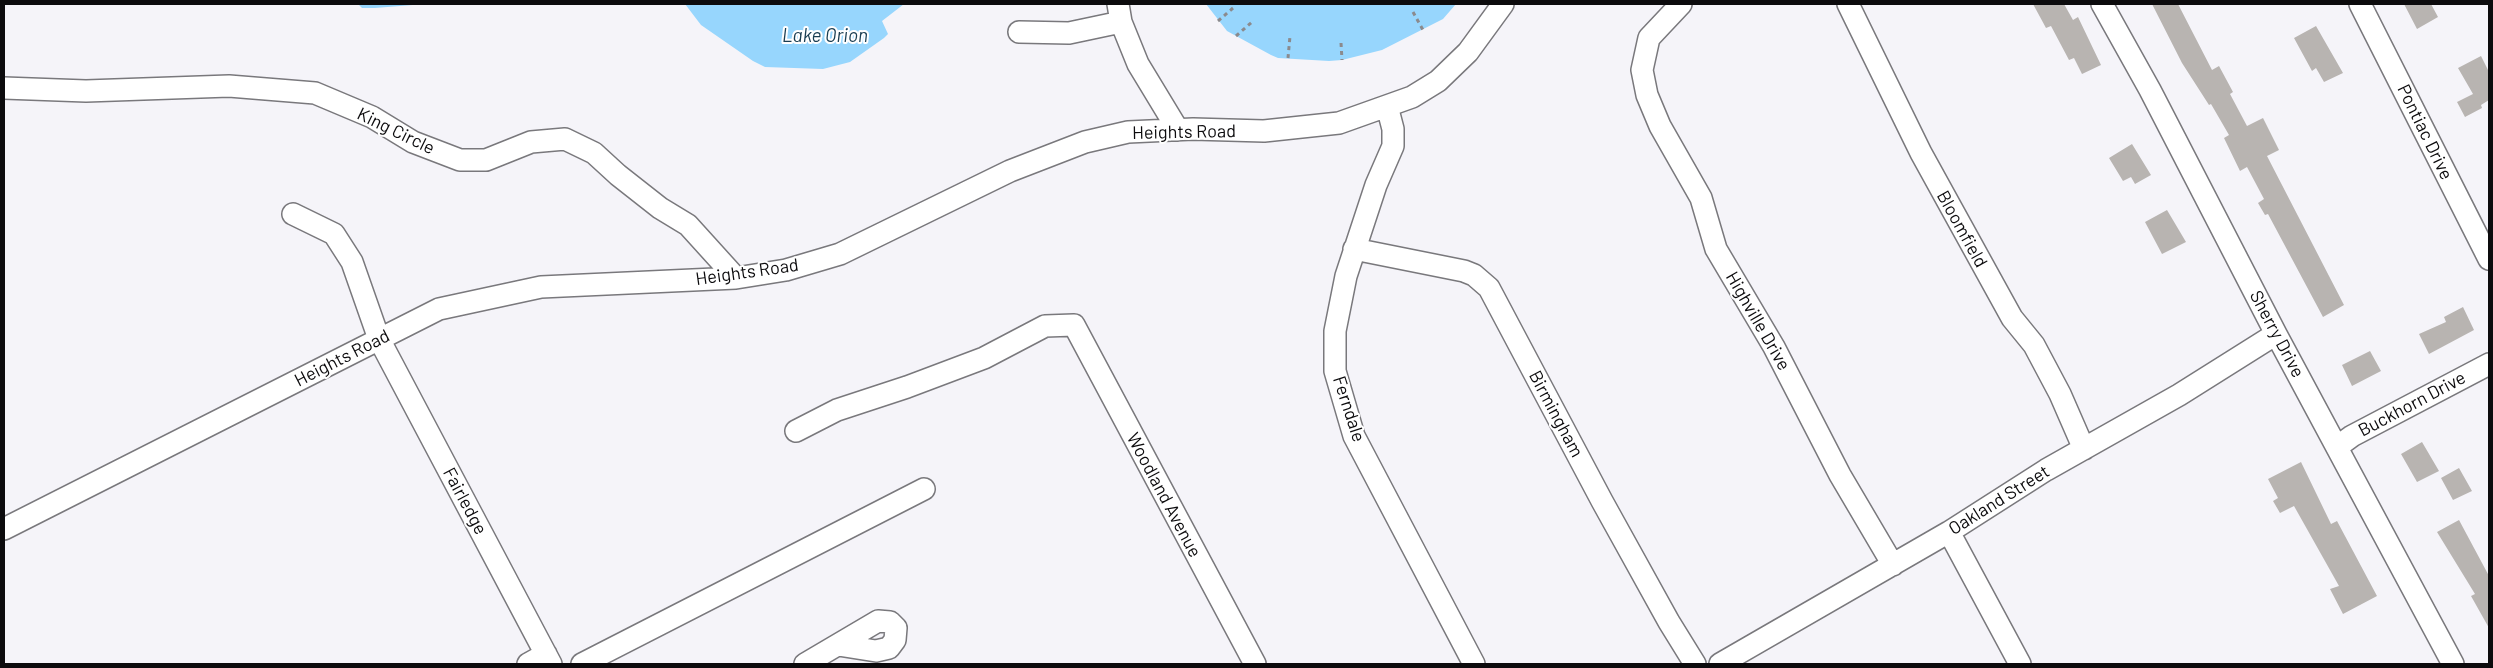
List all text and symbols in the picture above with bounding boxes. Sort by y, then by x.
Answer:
water label: Lake Orion [782,25,868,47]
street label: Pontiac Drive [2393,81,2457,183]
street label: King Circle [354,103,438,159]
street label: Heights Road [1132,120,1236,144]
street label: Bloomfield [1932,187,1992,271]
street label: Heights Road [694,254,800,290]
street label: Highville Drive [1721,268,1795,374]
street label: Sherry Drive [2245,287,2309,381]
street label: Heights Road [291,325,393,391]
street label: Birmingham [1524,367,1588,461]
street label: Buckhorn Drive [2355,367,2469,441]
street label: Ferndale [1328,373,1370,445]
street label: Woodland Avenue [1122,429,1206,561]
street label: Oakland Street [1945,460,2053,540]
street label: Fairledge [438,464,492,538]

